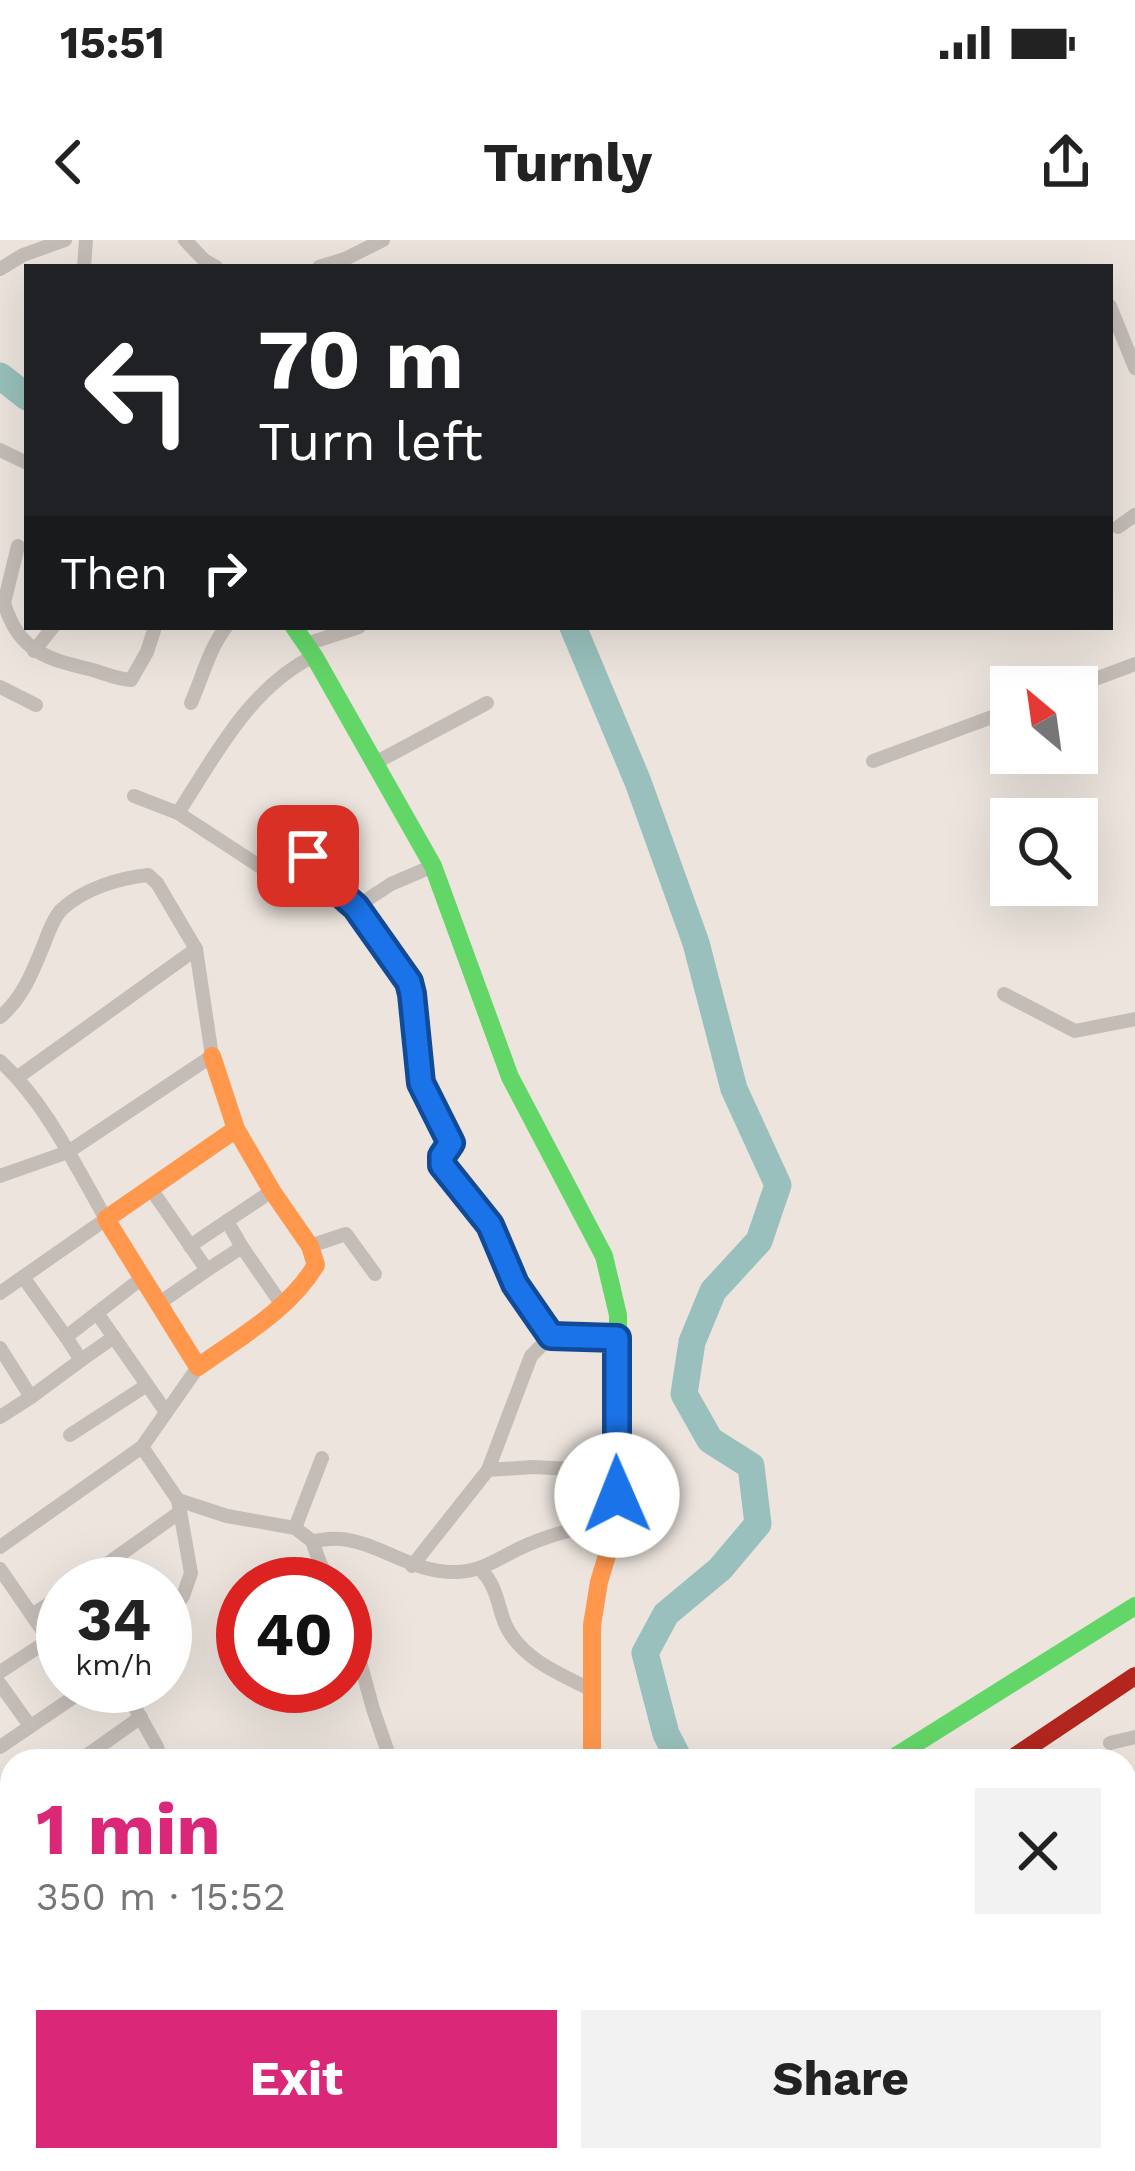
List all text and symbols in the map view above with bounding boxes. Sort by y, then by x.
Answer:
text: 15:51 [60,16,165,69]
icon: back [36,129,102,195]
icon: share [1033,129,1099,195]
text: Turnly [483,131,652,194]
text: 70 m [258,310,464,408]
icon: left [60,312,216,468]
text: Turn left [258,410,483,473]
icon: right [192,540,258,606]
text: Then [60,547,168,600]
north arrow [990,666,1098,774]
map controls [990,666,1098,906]
button: search [990,798,1098,906]
pin [257,805,359,907]
icon: arrive [275,823,341,889]
position arrow [554,1432,680,1558]
speed limit sign: 40 [216,1557,372,1713]
text: 34 [77,1584,151,1655]
text: km/h [75,1647,153,1682]
text: 1 min [36,1787,221,1871]
button: close [975,1788,1101,1914]
text: 350 m · 15:52 [36,1874,286,1919]
button: Exit [36,2010,557,2148]
button: Share [581,2010,1101,2148]

